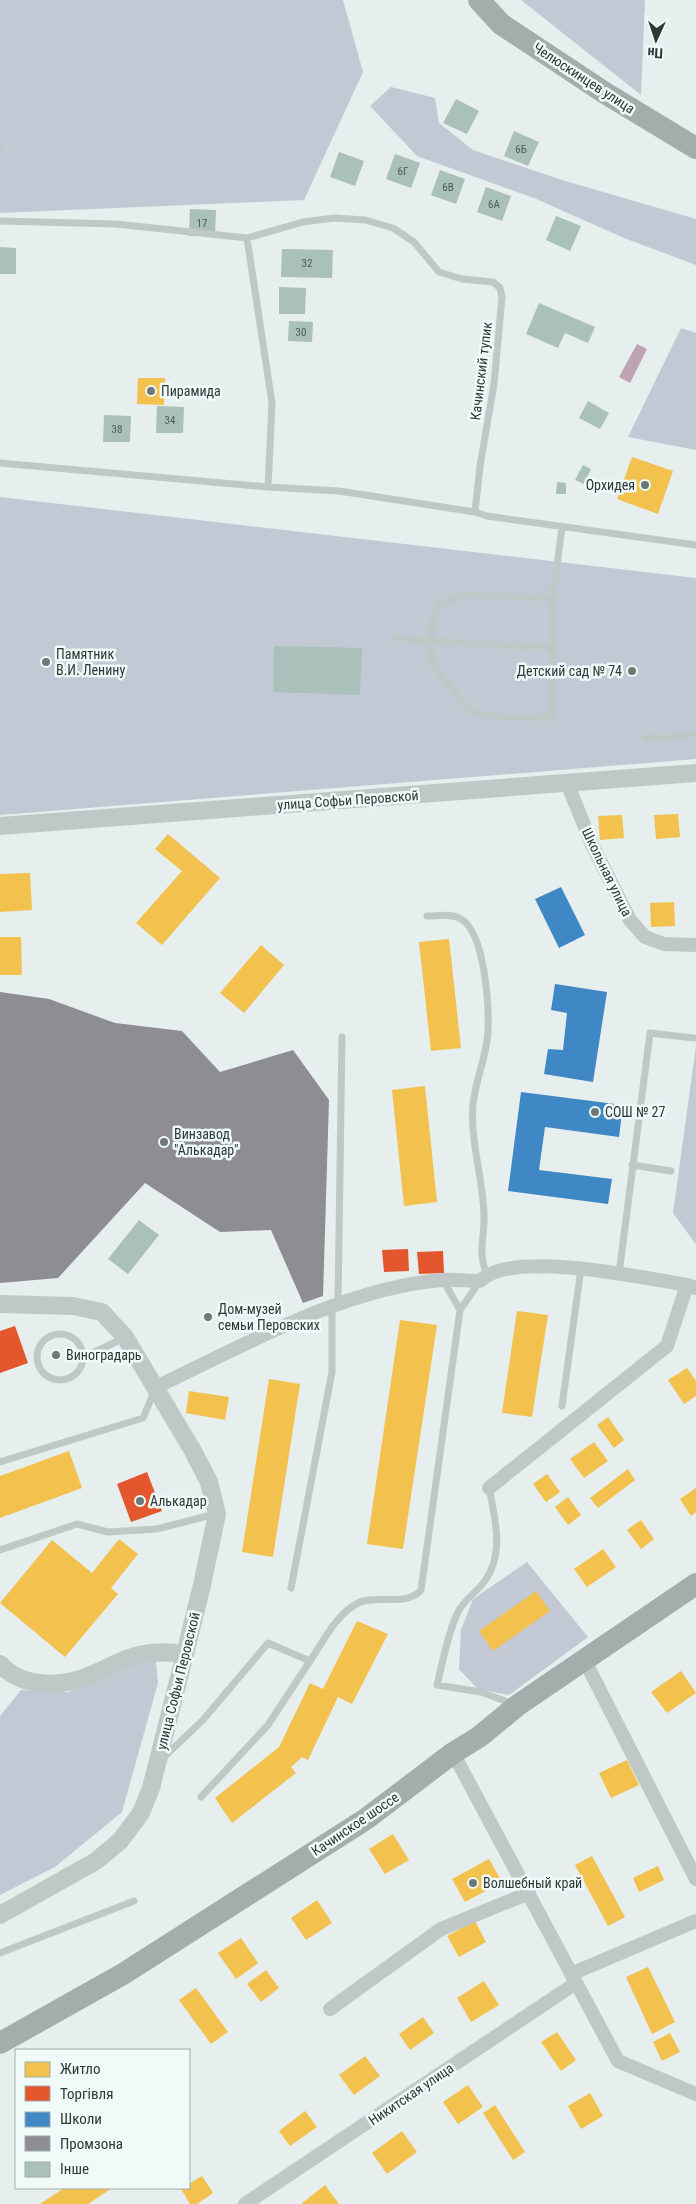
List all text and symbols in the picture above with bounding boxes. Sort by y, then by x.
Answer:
north arrow [631,15,681,65]
street label: Челюскинцев улица [530,39,638,117]
text: Пн [647,45,664,61]
house number: 6Б [515,143,527,156]
house number: 6Г [398,165,408,178]
house number: 6В [442,181,454,194]
house number: 6А [488,198,501,211]
house number: 17 [197,217,207,230]
house number: 32 [302,257,312,270]
street label: Качинский тупик [467,321,495,421]
house number: 30 [296,326,306,339]
place label: Пирамида [161,383,221,399]
marker: Пирамида [145,385,157,397]
house number: 34 [165,414,176,427]
house number: 38 [112,423,122,436]
place label: Орхидея [586,477,635,493]
marker: Орхидея [639,479,651,491]
place label: Памятник В.И. Ленину [56,646,125,678]
marker: Памятник В.И. Ленину [40,656,52,668]
place label: Детский сад № 74 [517,663,622,679]
marker: Детский сад № 74 [626,665,638,677]
street label: улица Софьи Перовской [277,787,419,813]
street label: Школьная улица [579,825,635,919]
place label: СОШ № 27 [605,1104,666,1120]
marker: СОШ № 27 [589,1106,601,1118]
place label: Винзавод "Алькадар" [174,1126,239,1158]
marker: Винзавод "Алькадар" [158,1136,170,1148]
place label: Дом-музей семьи Перовских [218,1301,320,1333]
marker: Дом-музей семьи Перовских [202,1311,214,1323]
place label: Виноградарь [66,1347,142,1363]
marker: Виноградарь [50,1349,62,1361]
place label: Алькадар [150,1493,207,1509]
marker: Алькадар [134,1495,146,1507]
street label: улица Софьи Перовской [153,1610,203,1752]
street label: Качинское шоссе [308,1789,402,1859]
place label: Волшебный край [483,1875,582,1891]
marker: Волшебный край [467,1877,479,1889]
legend [15,2049,190,2189]
text: Житло [60,2060,100,2078]
street label: Никитская улица [366,2060,456,2128]
text: Торгівля [60,2085,113,2103]
text: Школи [60,2110,102,2128]
text: Промзона [60,2135,123,2153]
text: Інше [60,2160,89,2178]

